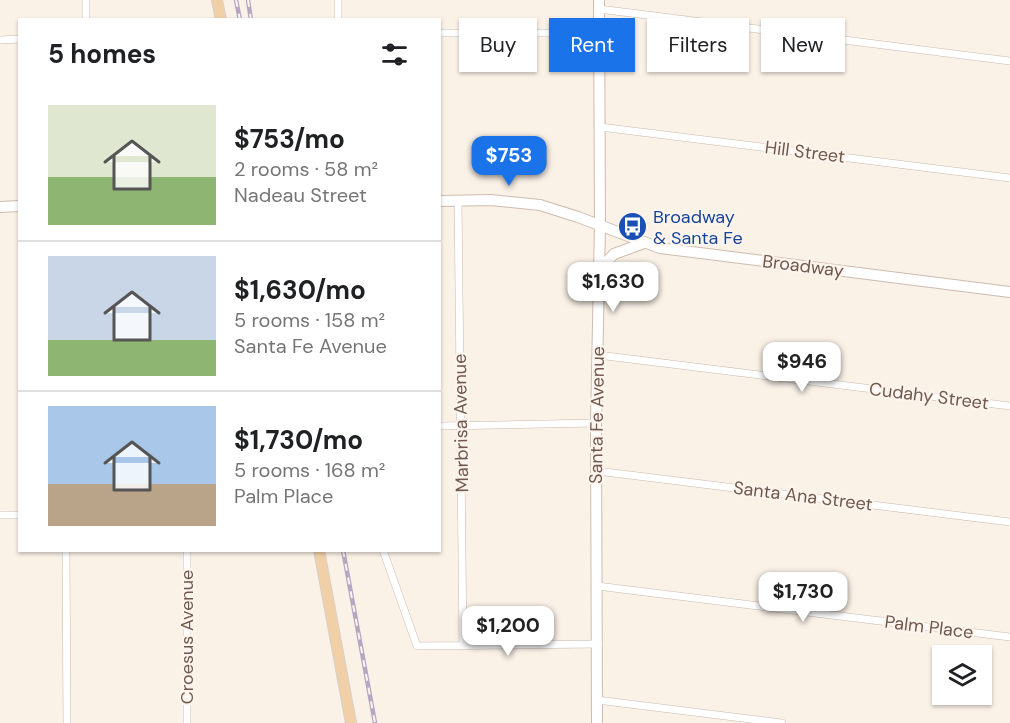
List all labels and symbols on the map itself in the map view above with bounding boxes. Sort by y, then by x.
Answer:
street label: Hill Street [764,135,846,169]
pin: $753 [473,136,545,187]
place label: Broadway & Santa Fe [653,205,743,250]
bus stop icon: Broadway & Santa Fe [616,211,648,243]
street label: Broadway [761,249,845,283]
pin: $1,630 [564,262,662,313]
pin: $946 [766,342,838,393]
street label: Santa Fe Avenue [584,346,610,484]
street label: Marbrisa Avenue [448,353,474,493]
street label: Cudahy Street [868,377,990,415]
street label: Santa Ana Street [732,476,874,516]
street label: Croesus Avenue [175,570,199,704]
pin: $1,730 [754,572,852,623]
pin: $1,200 [459,606,557,657]
street label: Palm Place [883,610,975,644]

